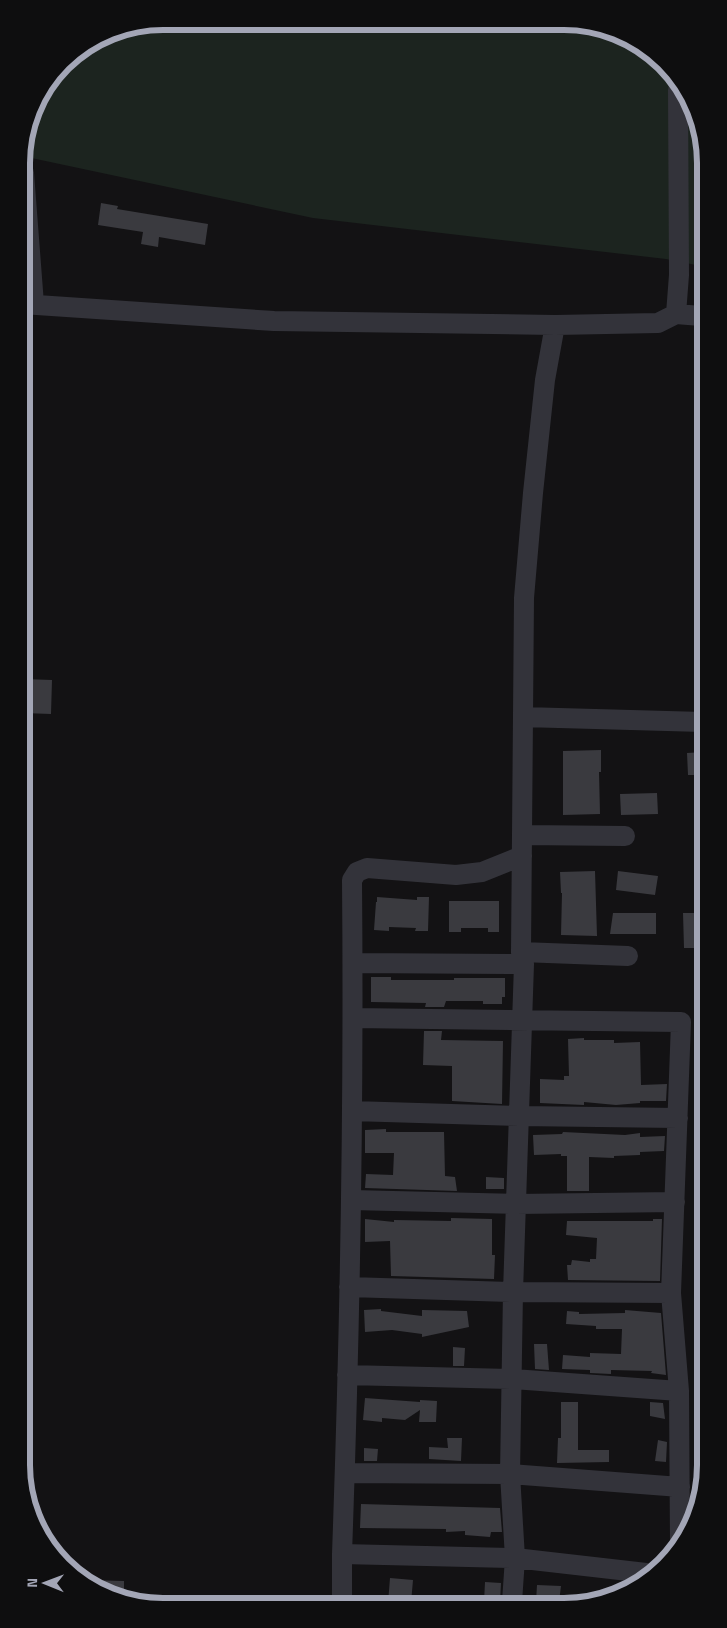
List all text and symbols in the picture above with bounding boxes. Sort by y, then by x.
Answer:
north arrow [20,1558,70,1608]
text: N [21,1578,42,1588]

